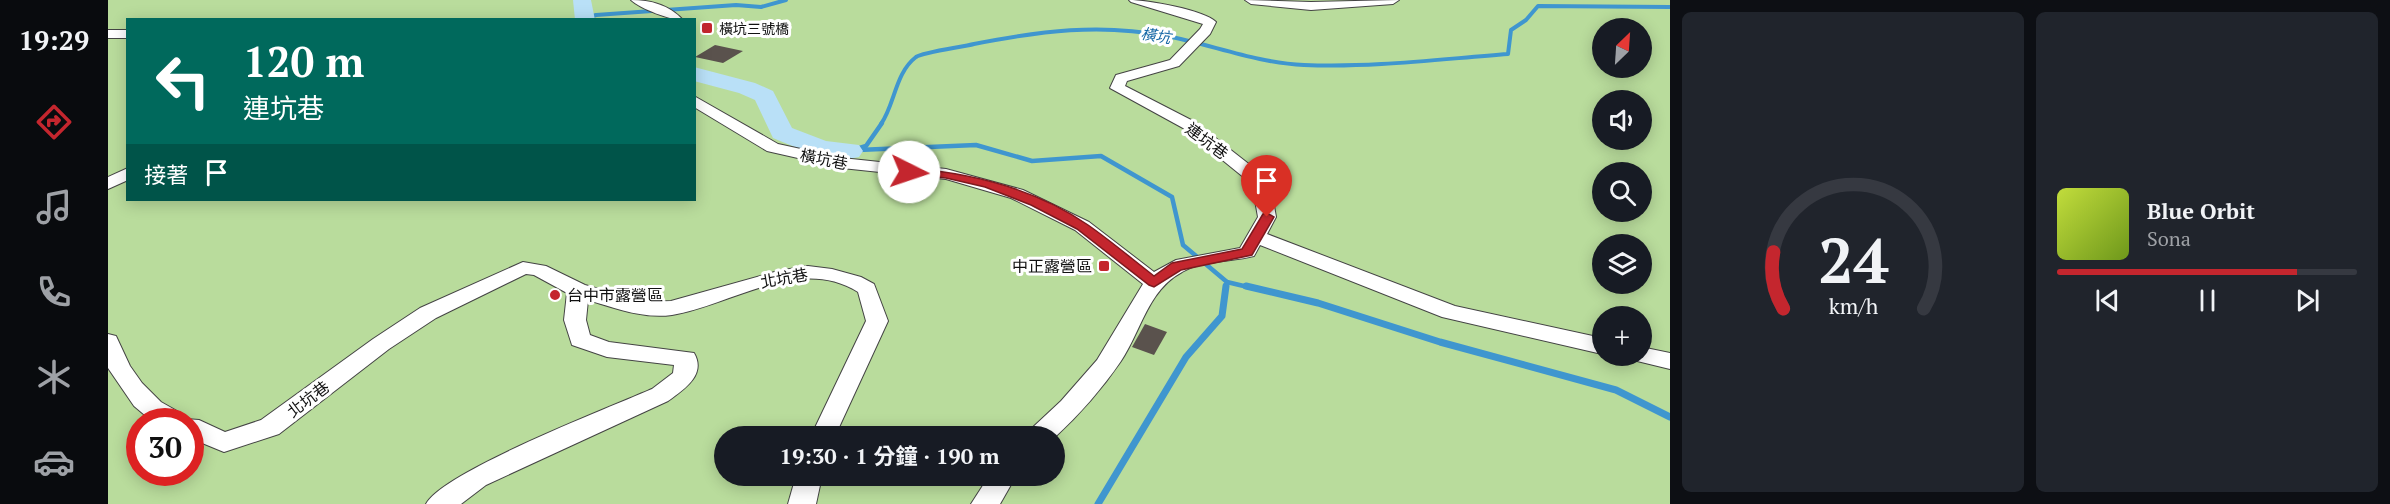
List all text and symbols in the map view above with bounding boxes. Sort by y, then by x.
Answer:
north arrow [1592,18,1652,78]
map controls [1592,18,1652,366]
place label: 橫坑三號橋 [719,19,789,38]
marker: 橫坑三號橋 [700,21,714,35]
text: 19:29 [19,22,89,58]
water label: 橫坑 [1140,23,1174,48]
text: 120 m [243,33,364,89]
icon: left [144,42,222,120]
text: 連坑巷 [243,90,324,126]
button: sound [1592,90,1652,150]
icon: directions [33,101,75,143]
street label: 連坑巷 [1181,118,1233,164]
position arrow [877,140,941,204]
street label: 橫坑巷 [798,144,850,174]
pin [1241,155,1292,217]
icon: arrive [200,156,233,189]
text: 接著 [144,160,188,189]
button: search [1592,162,1652,222]
icon: arrive [1250,164,1283,197]
icon: music [33,186,75,228]
text: Blue Orbit [2147,196,2255,225]
text: 24 [1818,218,1888,301]
text: Sona [2147,225,2191,252]
button: layers [1592,234,1652,294]
place label: 中正露營區 [1012,255,1092,277]
marker: 中正露營區 [1097,259,1111,273]
street label: 北坑巷 [758,263,810,293]
icon: phone [33,271,75,313]
place label: 台中市露營區 [567,284,663,306]
icon: previous [2091,284,2124,317]
icon: pause [2191,284,2224,317]
icon: next [2291,284,2324,317]
marker: 台中市露營區 [548,288,562,302]
text: km/h [1828,292,1878,320]
button: + [1592,306,1652,366]
icon: climate [33,356,75,398]
street label: 北坑巷 [282,376,334,422]
speed limit sign: 30 [126,408,204,486]
icon: car [33,441,75,483]
text: 19:30 · 1 分鐘 · 190 m [780,441,999,470]

